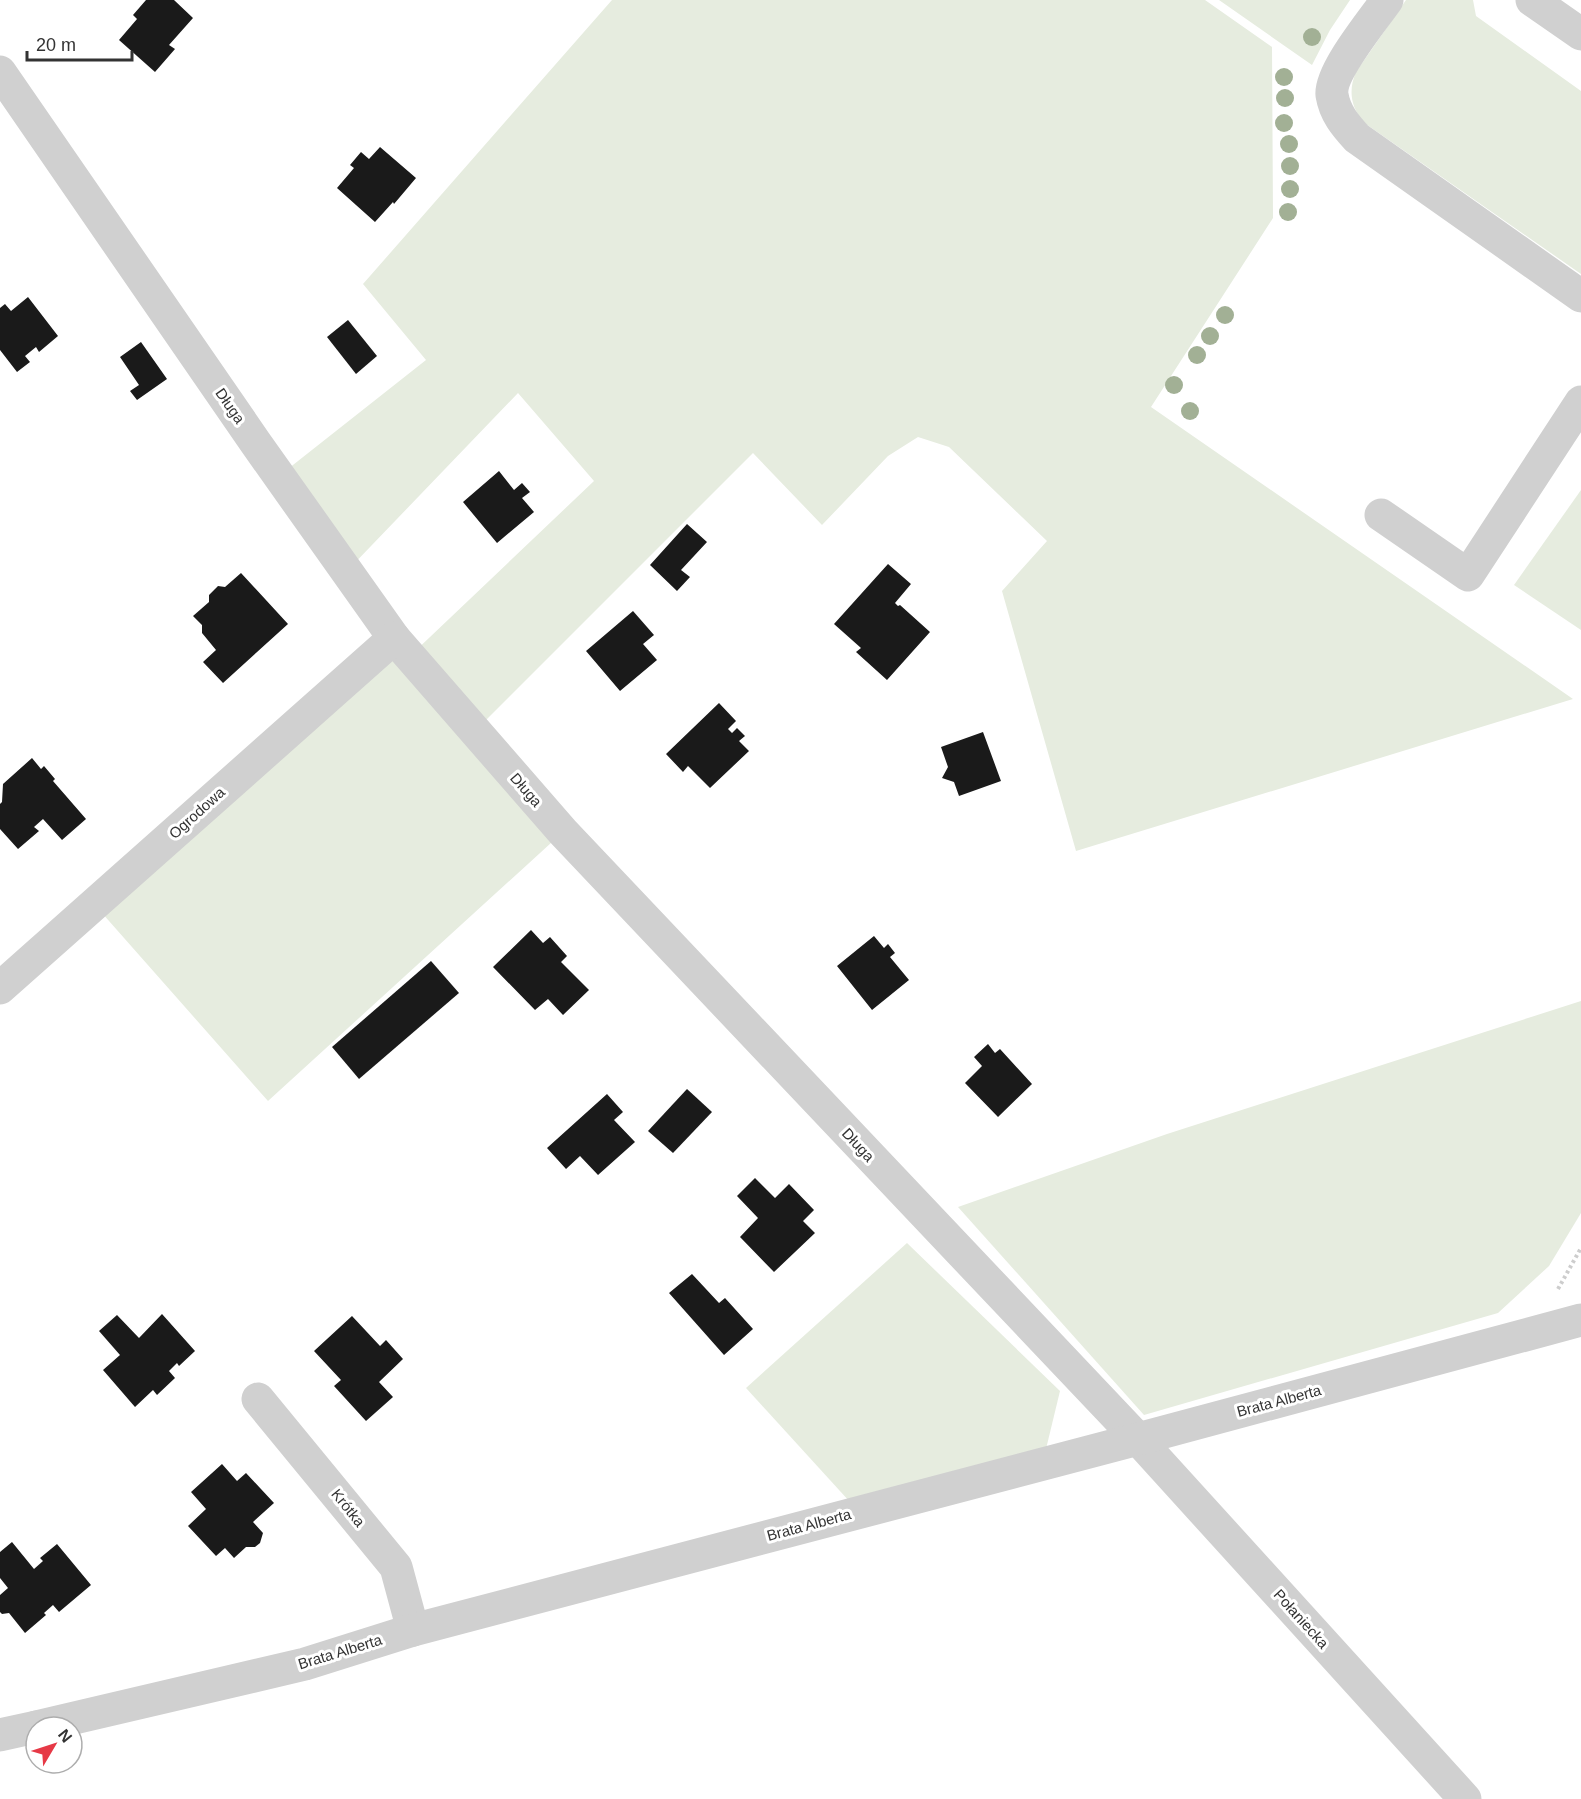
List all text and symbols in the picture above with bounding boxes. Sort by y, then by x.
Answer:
scale bar [27,24,132,62]
text: 20 m [36,35,76,55]
street label: Długa [212,385,249,427]
street label: Długa [507,769,546,811]
street label: Ogrodowa [165,783,229,842]
street label: Długa [839,1125,878,1165]
street label: Brata Alberta [1235,1381,1324,1420]
street label: Krótka [328,1485,369,1530]
street label: Brata Alberta [765,1505,854,1544]
street label: Połaniecka [1271,1586,1333,1652]
street label: Brata Alberta [296,1631,384,1672]
north arrow [24,1715,84,1775]
text: N [55,1726,76,1746]

